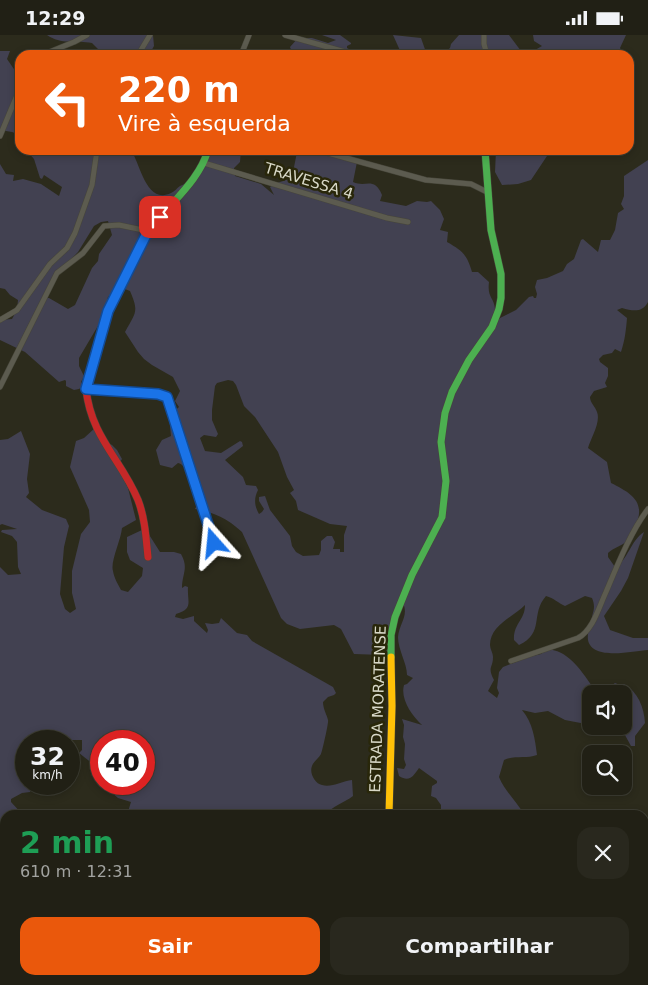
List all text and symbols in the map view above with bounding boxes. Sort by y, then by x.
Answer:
text: 12:29 [25,7,85,29]
icon: left [35,70,100,135]
text: 220 m [118,70,240,110]
text: Vire à esquerda [118,111,291,136]
street label: TRAVESSA 4 [261,159,356,203]
pin [139,196,181,238]
icon: arrive [146,203,174,231]
position arrow [187,516,239,568]
street label: ESTRADA MORATENSE [366,625,390,793]
map controls [582,685,632,795]
button: sound [582,685,632,735]
speed limit sign: 40 [90,730,155,795]
text: 32 [30,742,65,771]
button: search [582,745,632,795]
text: km/h [32,768,63,782]
text: 2 min [20,825,114,860]
button: close [577,827,629,879]
text: 610 m · 12:31 [20,862,133,881]
button: Sair [20,917,320,975]
button: Compartilhar [330,917,629,975]

